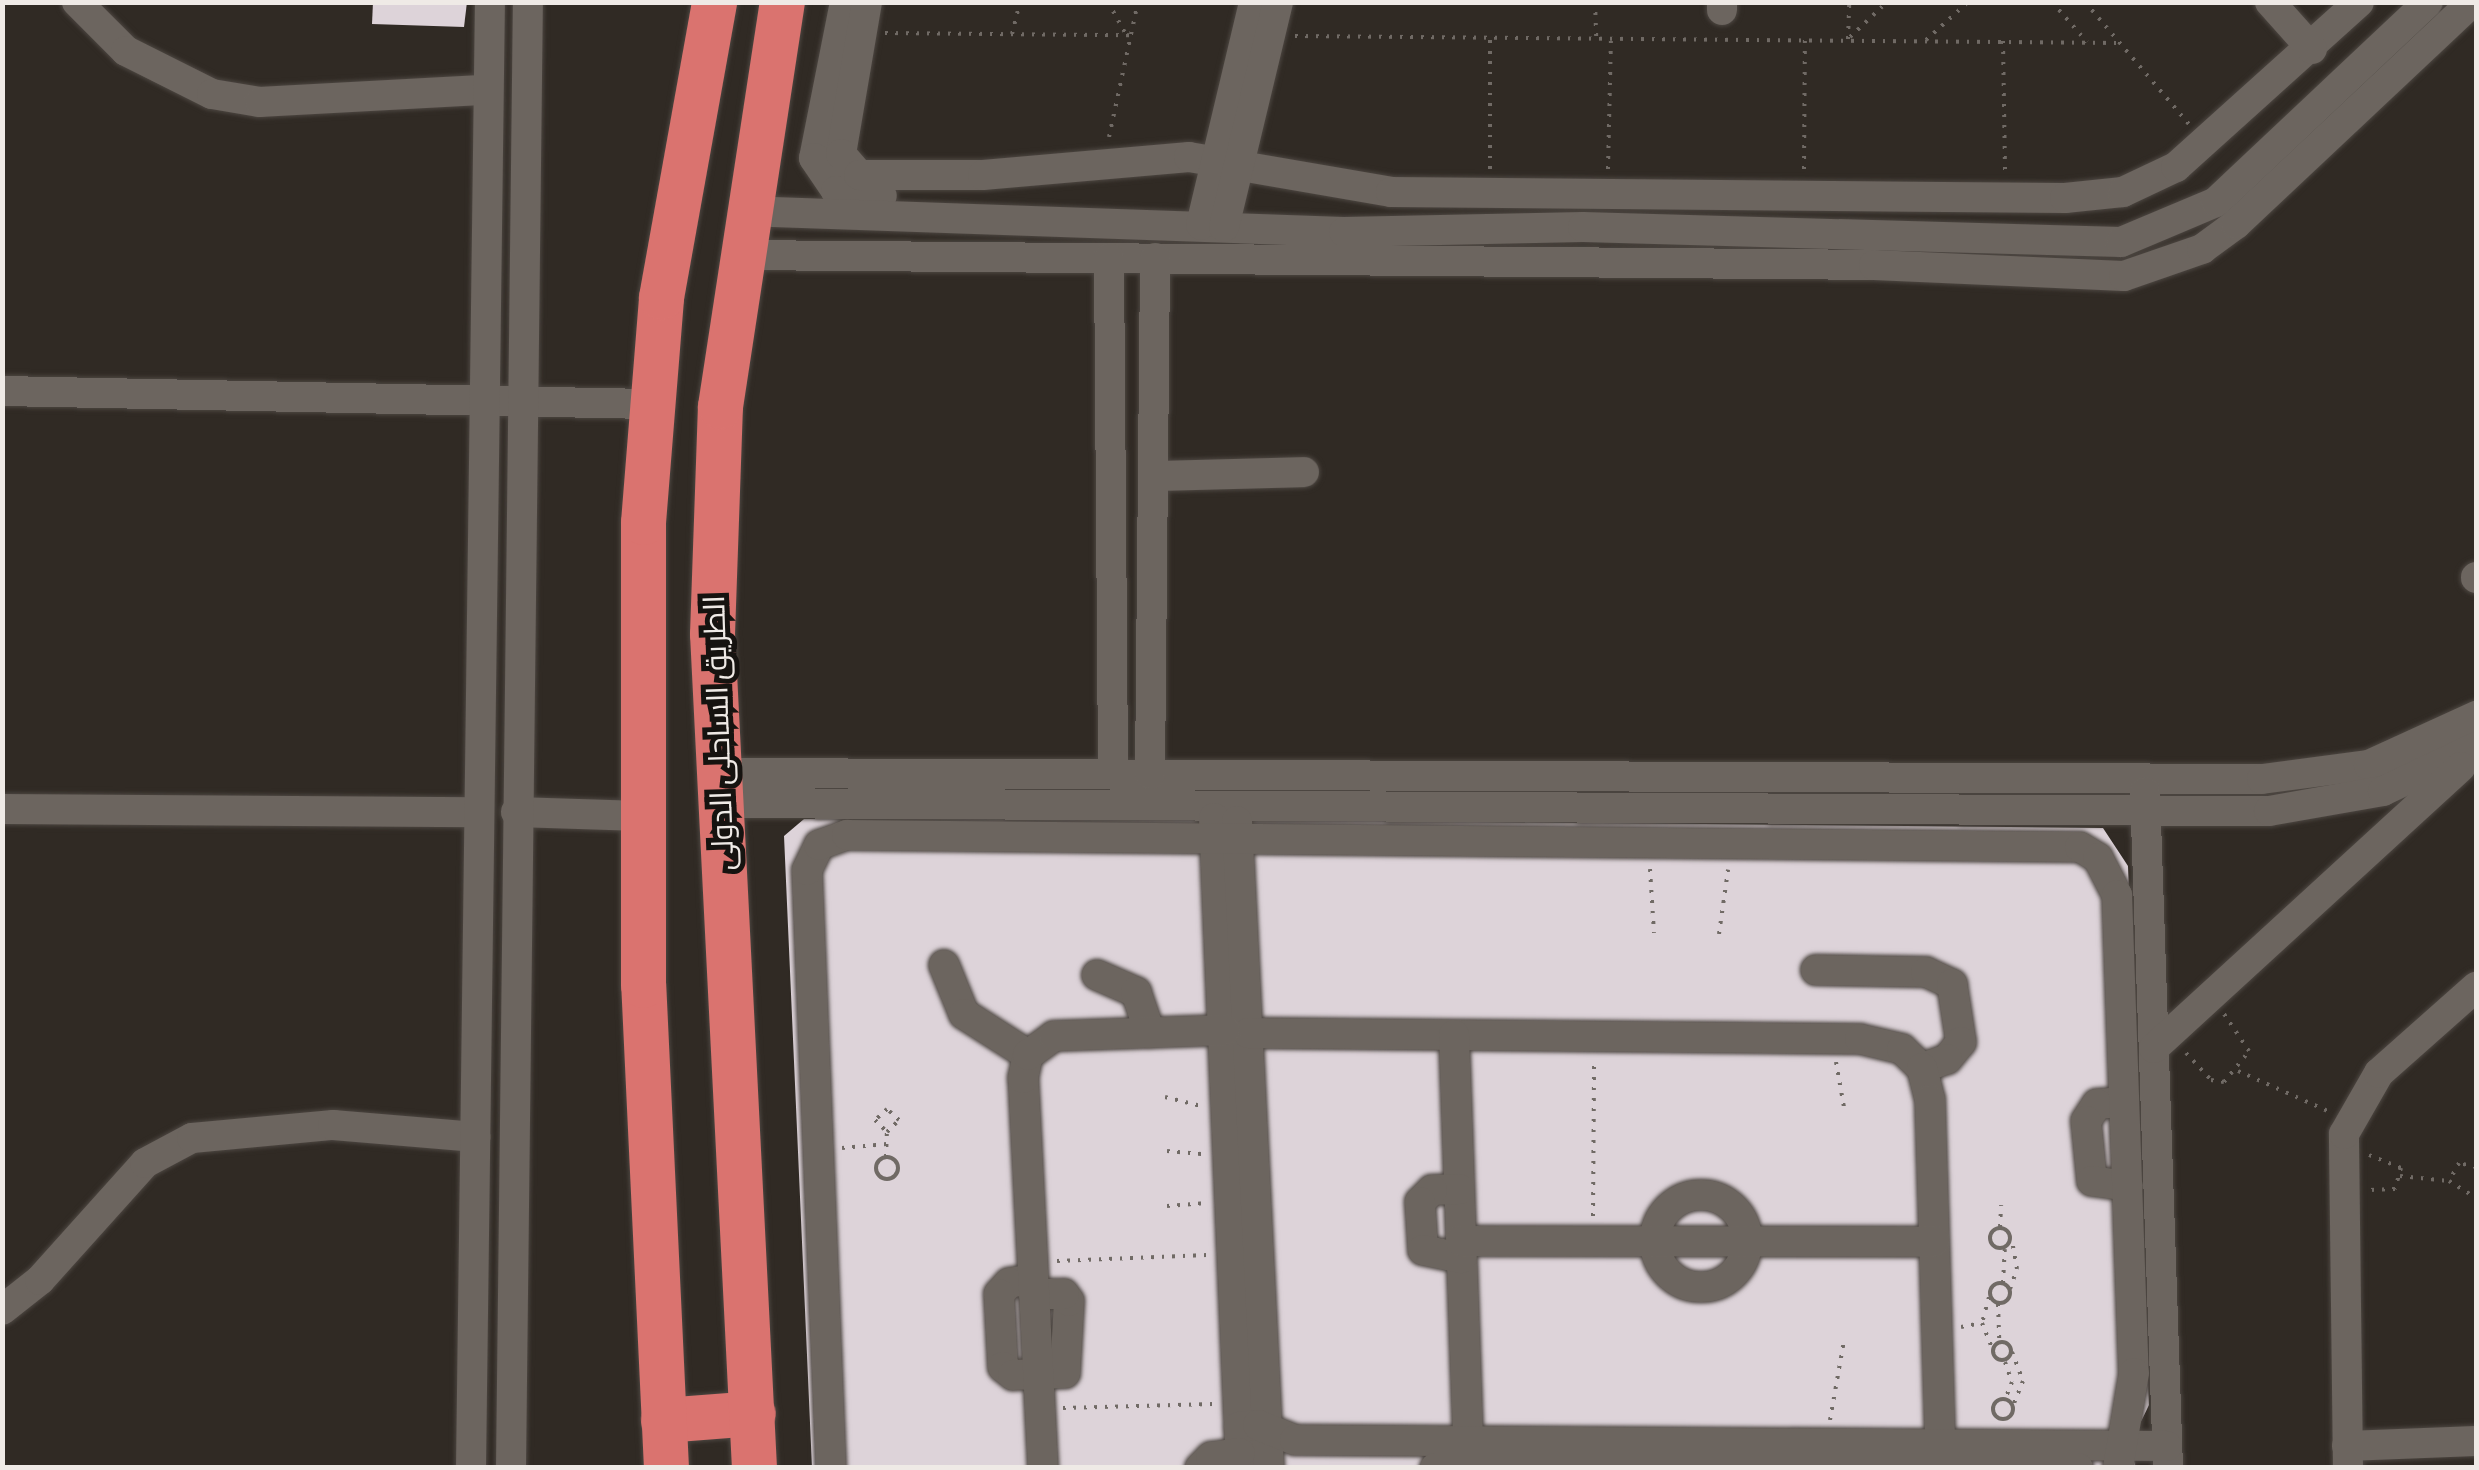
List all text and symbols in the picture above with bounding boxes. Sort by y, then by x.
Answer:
street label: الطريق الساحلى الدولى [695,595,741,871]

